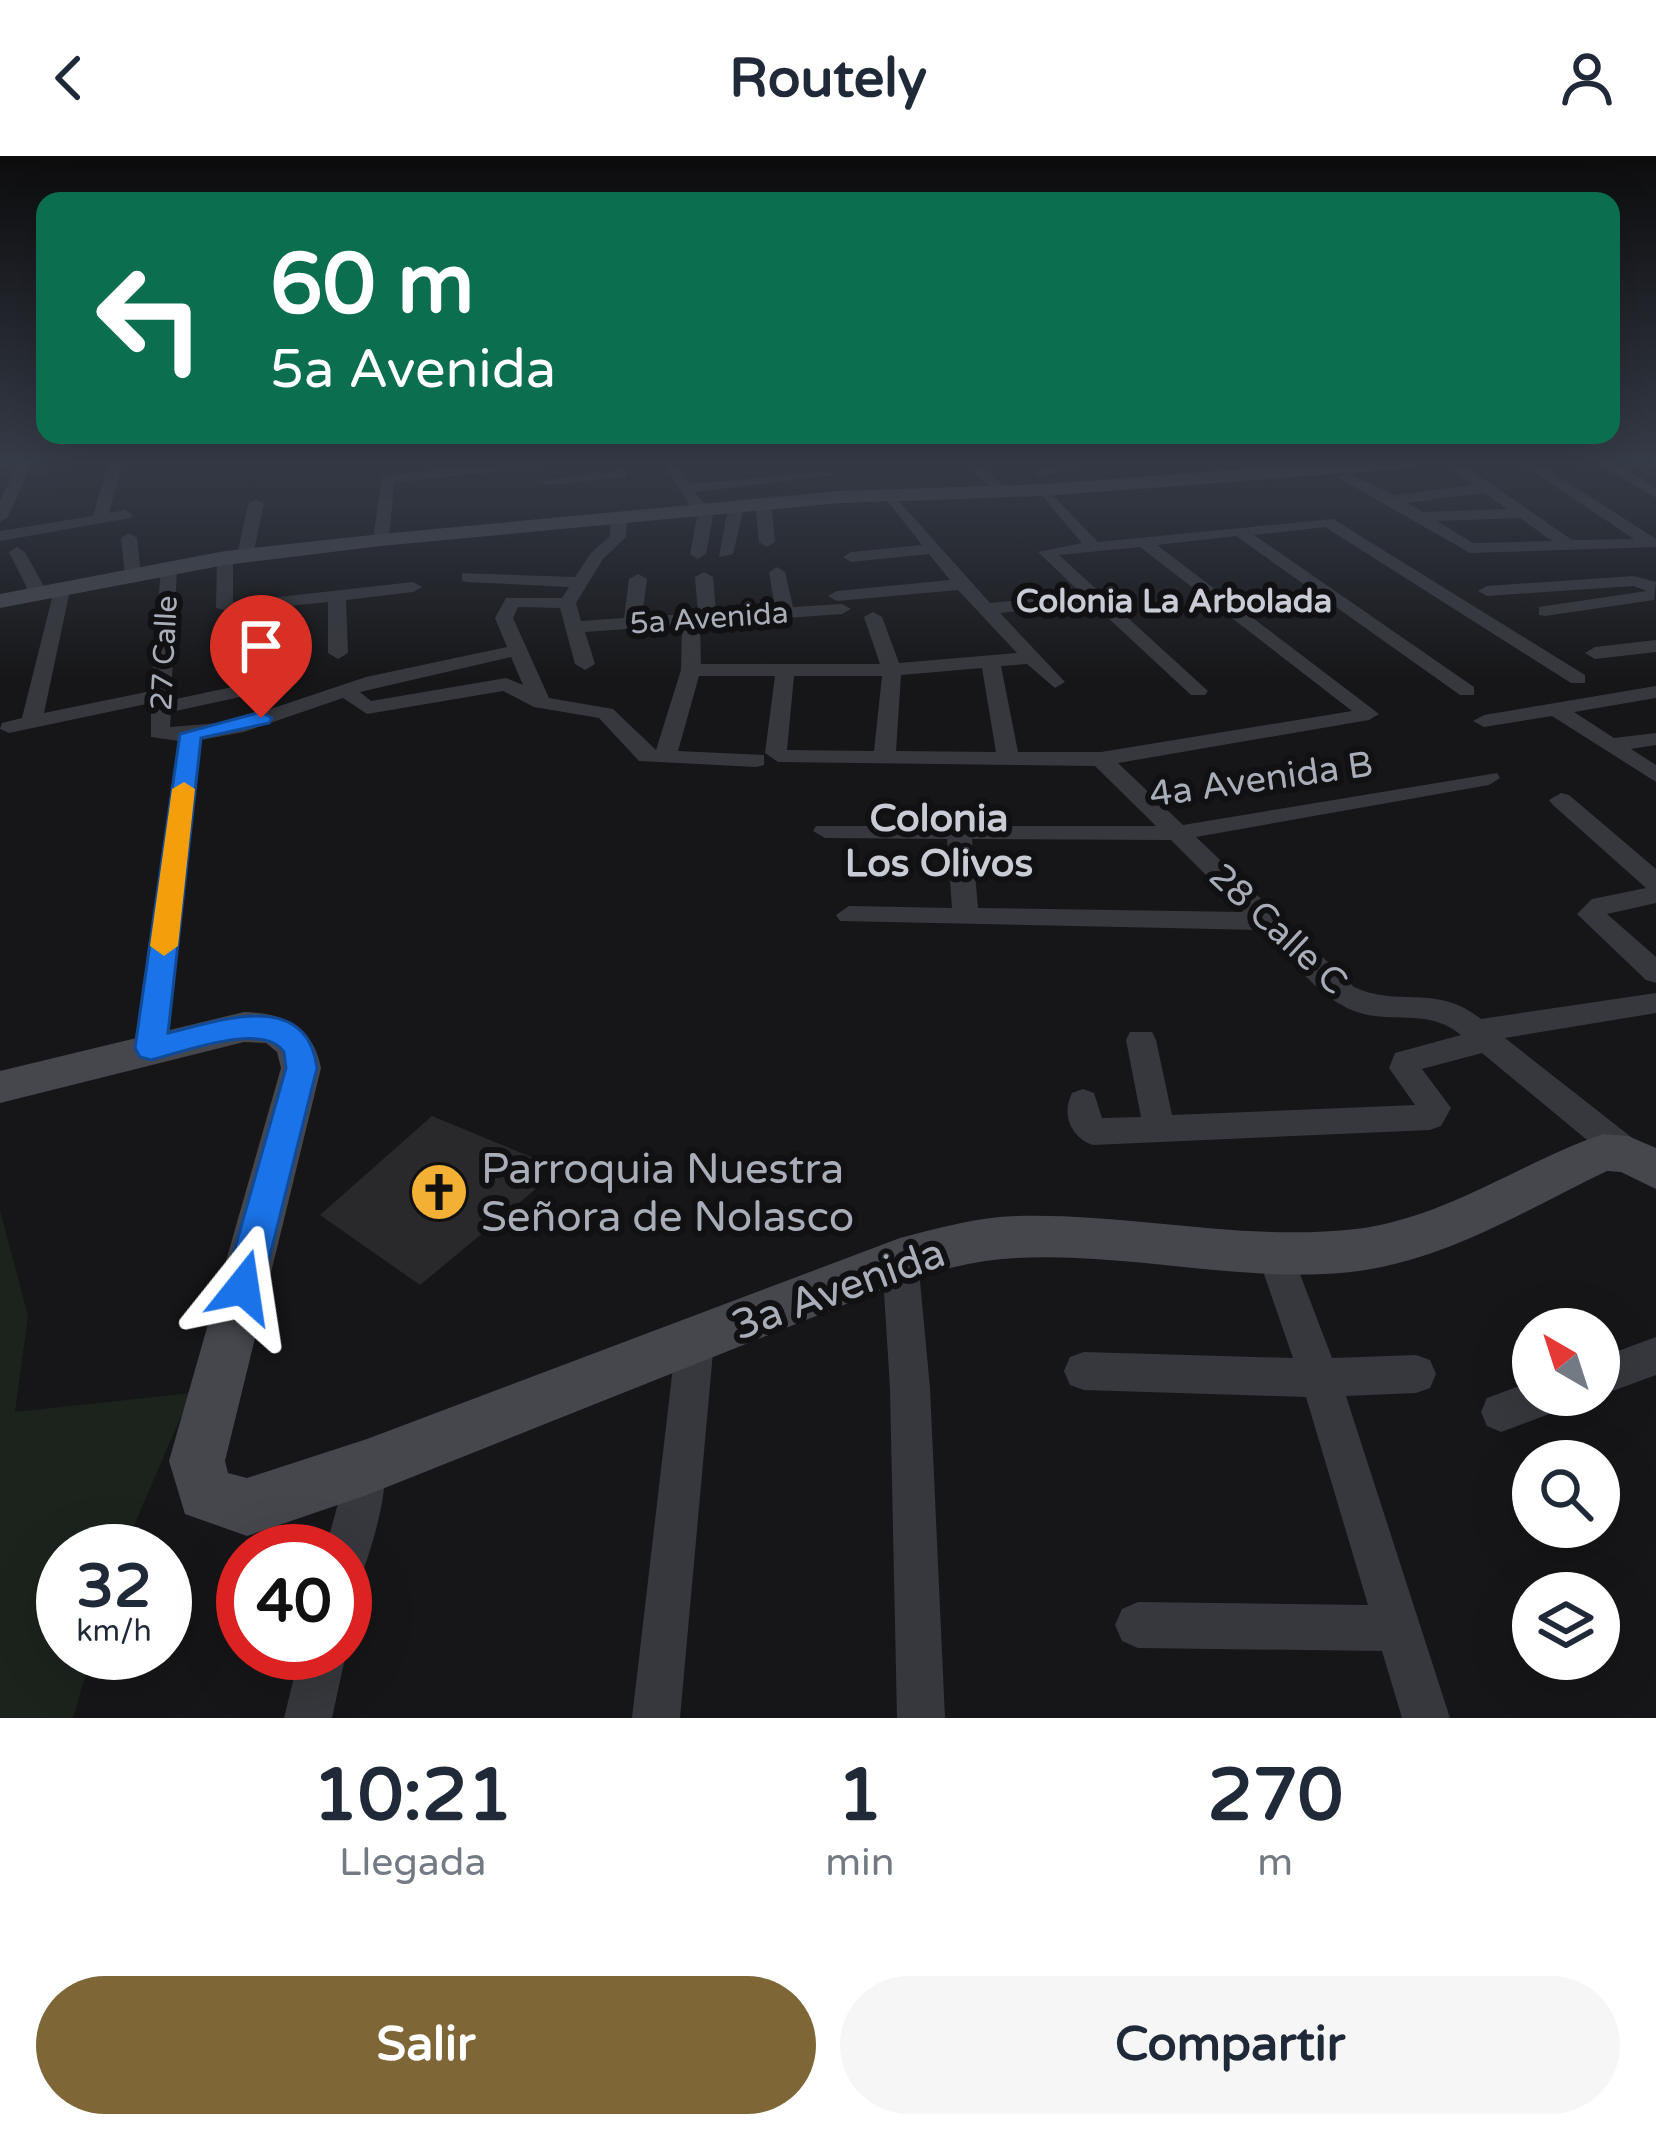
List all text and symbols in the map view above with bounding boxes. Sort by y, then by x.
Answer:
icon: back [36,45,102,111]
icon: person [1554,45,1620,111]
text: Routely [729,46,927,111]
text: 60 m [270,235,474,336]
icon: left [72,240,228,396]
text: 5a Avenida [270,337,556,402]
district label: Colonia La Arbolada [1016,582,1332,621]
street label: 5a Avenida [628,594,790,642]
street label: 27 Calle [143,595,186,711]
pin [210,595,312,718]
icon: arrive [228,613,294,679]
street label: 4a Avenida B [1147,743,1376,816]
district label: Colonia Los Olivos [845,795,1033,887]
street label: 28 Calle C [1200,855,1356,1004]
place label: Parroquia Nuestra Señora de Nolasco [481,1144,854,1243]
church icon: Parroquia Nuestra Señora de Nolasco [408,1161,470,1223]
position arrow [180,1224,306,1350]
street label: 3a Avenida [725,1227,952,1351]
north arrow [1512,1308,1620,1416]
map controls [1512,1308,1620,1680]
button: search [1512,1440,1620,1548]
speed limit sign: 40 [216,1524,372,1680]
text: 32 [76,1551,152,1623]
button: layers [1512,1572,1620,1680]
text: km/h [76,1613,152,1650]
text: 10:21 [313,1753,512,1840]
text: 1 [837,1753,883,1840]
text: 270 [1207,1753,1343,1840]
text: Llegada [339,1839,486,1886]
text: min [825,1839,895,1886]
text: m [1257,1839,1293,1886]
button: Salir [36,1976,816,2114]
button: Compartir [840,1976,1620,2114]

